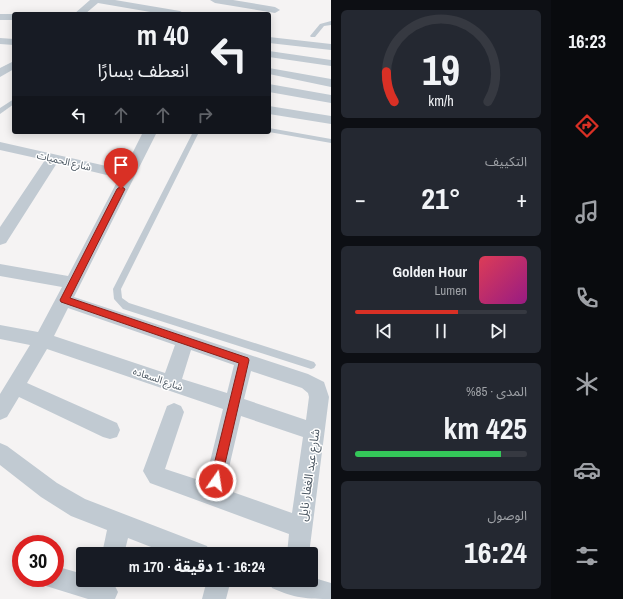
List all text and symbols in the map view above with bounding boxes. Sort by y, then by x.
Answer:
text: 40 m [137,16,189,54]
icon: left [203,28,255,80]
text: 16:23 [568,29,606,54]
text: 19 [422,42,460,98]
text: انعطف يسارًا [97,58,189,83]
text: km/h [428,90,454,109]
icon: left [68,104,90,126]
icon: ahead [110,104,132,126]
icon: ahead [152,104,174,126]
icon: right [194,104,216,126]
icon: directions [573,112,601,140]
street label: شارع الحميات [35,148,93,175]
pin [104,148,138,189]
text: التكييف [485,153,527,170]
icon: arrive [110,154,132,176]
text: 21° [421,178,461,218]
text: − [355,184,366,214]
text: + [516,184,527,214]
icon: music [573,198,601,226]
text: Golden Hour [393,261,467,282]
text: Lumen [434,282,467,299]
icon: phone [573,284,601,312]
icon: previous [373,320,395,342]
icon: pause [430,320,452,342]
icon: next [487,320,509,342]
street label: شارع السعاده [131,364,185,395]
icon: climate [573,370,601,398]
text: المدى · 85% [466,383,527,400]
text: 425 km [444,408,527,448]
street label: شارع عبد الغفار نايل [295,428,324,522]
icon: car [573,456,601,484]
position arrow [195,460,237,502]
text: الوصول [487,507,527,524]
text: 16:24 [464,532,527,572]
speed limit sign: 30 [12,535,64,587]
icon: filters [573,542,601,570]
text: 16:24 · 1 دقيقة · 170 m [129,556,265,577]

